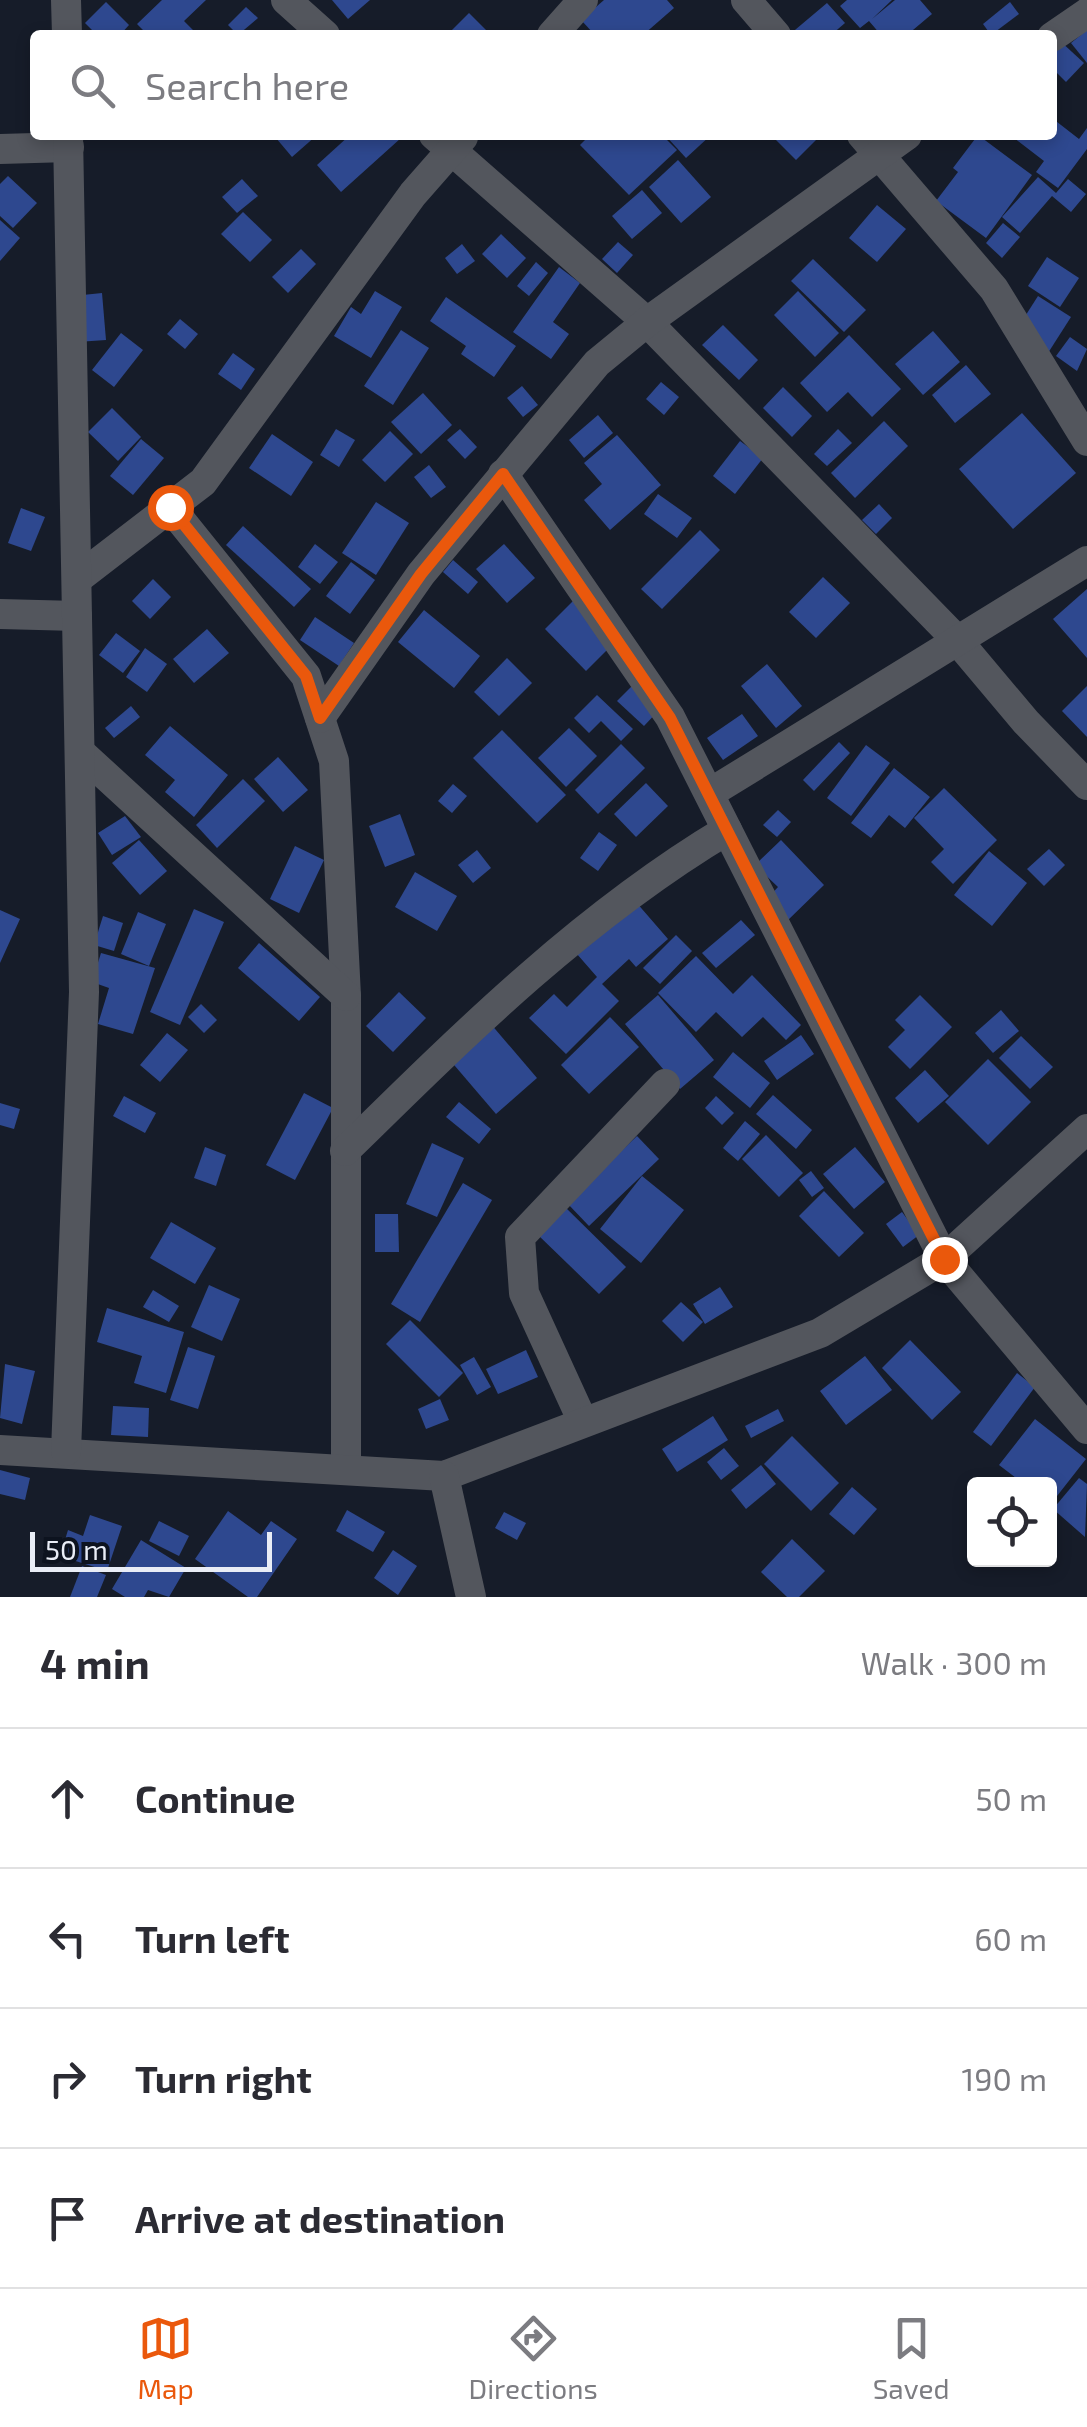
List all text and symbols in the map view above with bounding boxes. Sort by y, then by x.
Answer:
search box [30,30,1057,140]
icon: search [65,58,120,113]
text: Search here [145,62,349,108]
route start [148,485,194,531]
route end [922,1237,968,1283]
map controls [967,1477,1057,1567]
button: locate [967,1477,1057,1567]
scale bar [30,1527,272,1572]
text: 50 m [45,1532,108,1566]
text: 4 min [40,1637,150,1687]
text: Walk · 300 m [861,1643,1047,1681]
icon: ahead [40,1771,95,1826]
text: Continue [135,1775,295,1821]
text: 50 m [975,1779,1047,1817]
icon: left [40,1911,95,1966]
text: Turn left [135,1915,290,1961]
text: 60 m [974,1919,1047,1957]
icon: right [40,2051,95,2106]
text: Turn right [135,2055,312,2101]
text: 190 m [961,2059,1047,2097]
icon: arrive [40,2191,95,2246]
text: Arrive at destination [135,2195,505,2241]
tab: Map [137,2311,194,2405]
tab: Directions [469,2311,598,2405]
tab: Saved [873,2311,950,2405]

